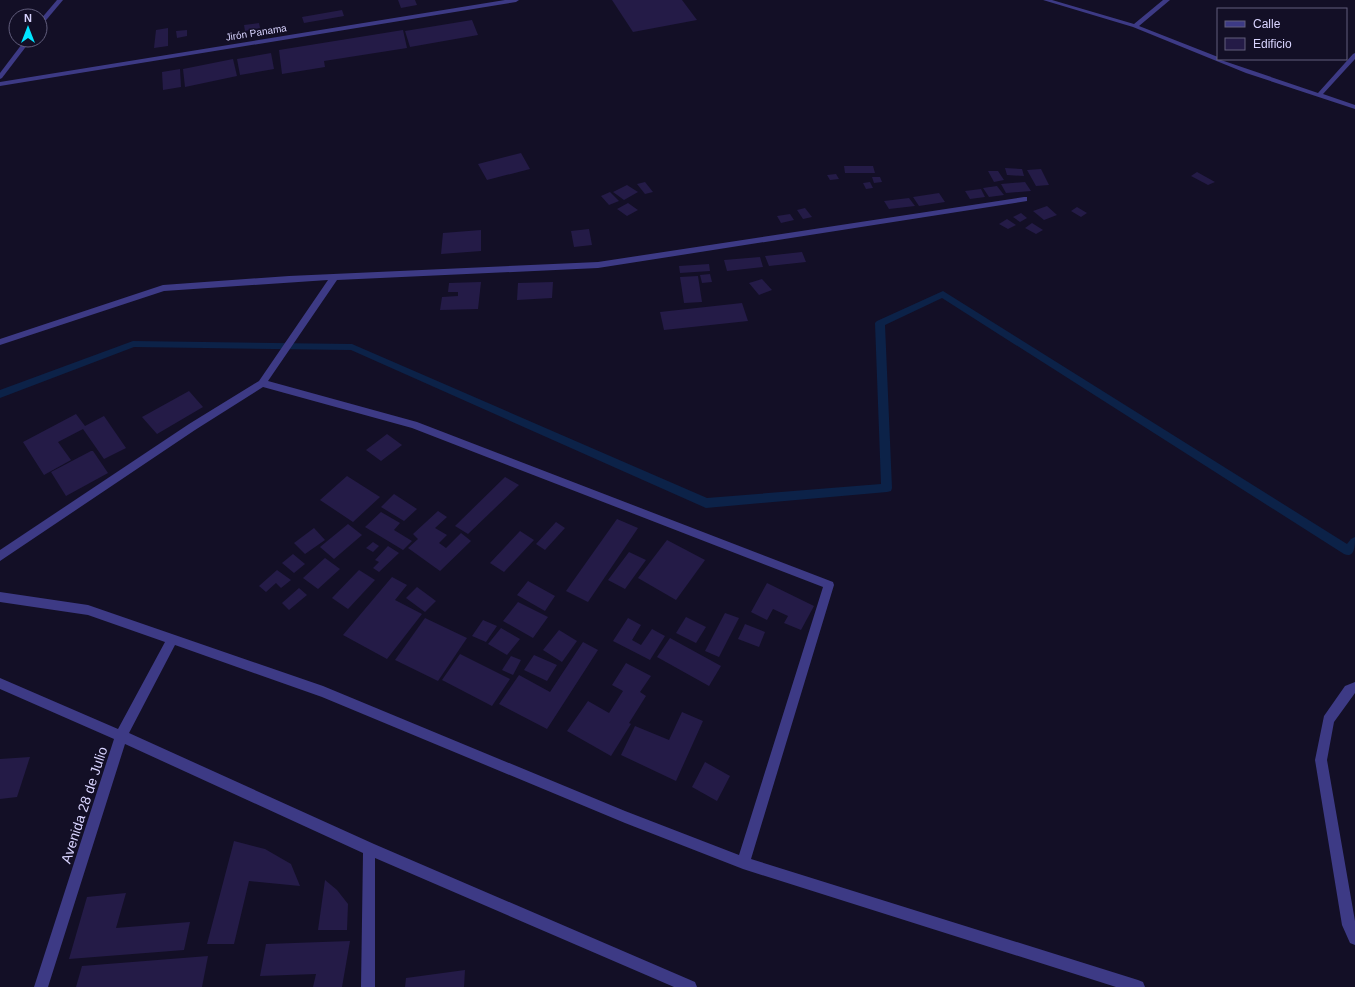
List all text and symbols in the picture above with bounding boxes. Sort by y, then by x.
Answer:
north arrow [8,8,48,48]
legend [1217,8,1347,60]
text: N [24,12,32,24]
text: Calle [1253,17,1281,31]
street label: Jirón Panama [225,22,288,43]
text: Edificio [1253,37,1292,51]
street label: Avenida 28 de Julio [58,744,111,865]

